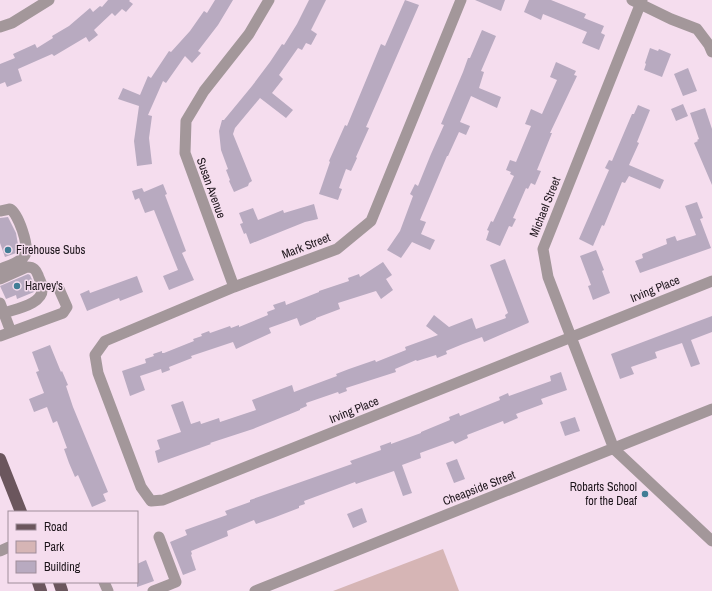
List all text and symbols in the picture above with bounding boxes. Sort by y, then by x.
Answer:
street label: Susan Avenue [193,156,229,220]
street label: Michael Street [526,174,564,239]
street label: Mark Street [279,229,333,263]
place label: Firehouse Subs [16,242,86,258]
marker: Firehouse Subs [3,245,13,255]
street label: Irving Place [628,272,682,306]
place label: Harvey's [25,278,63,294]
marker: Harvey's [12,281,22,291]
street label: Irving Place [327,393,381,427]
street label: Cheapside Street [440,467,518,509]
place label: Robarts School for the Deaf [570,479,637,509]
marker: Robarts School for the Deaf [640,489,650,499]
legend [8,511,138,583]
text: Road [44,519,68,535]
text: Park [44,539,64,555]
text: Building [44,559,81,575]

